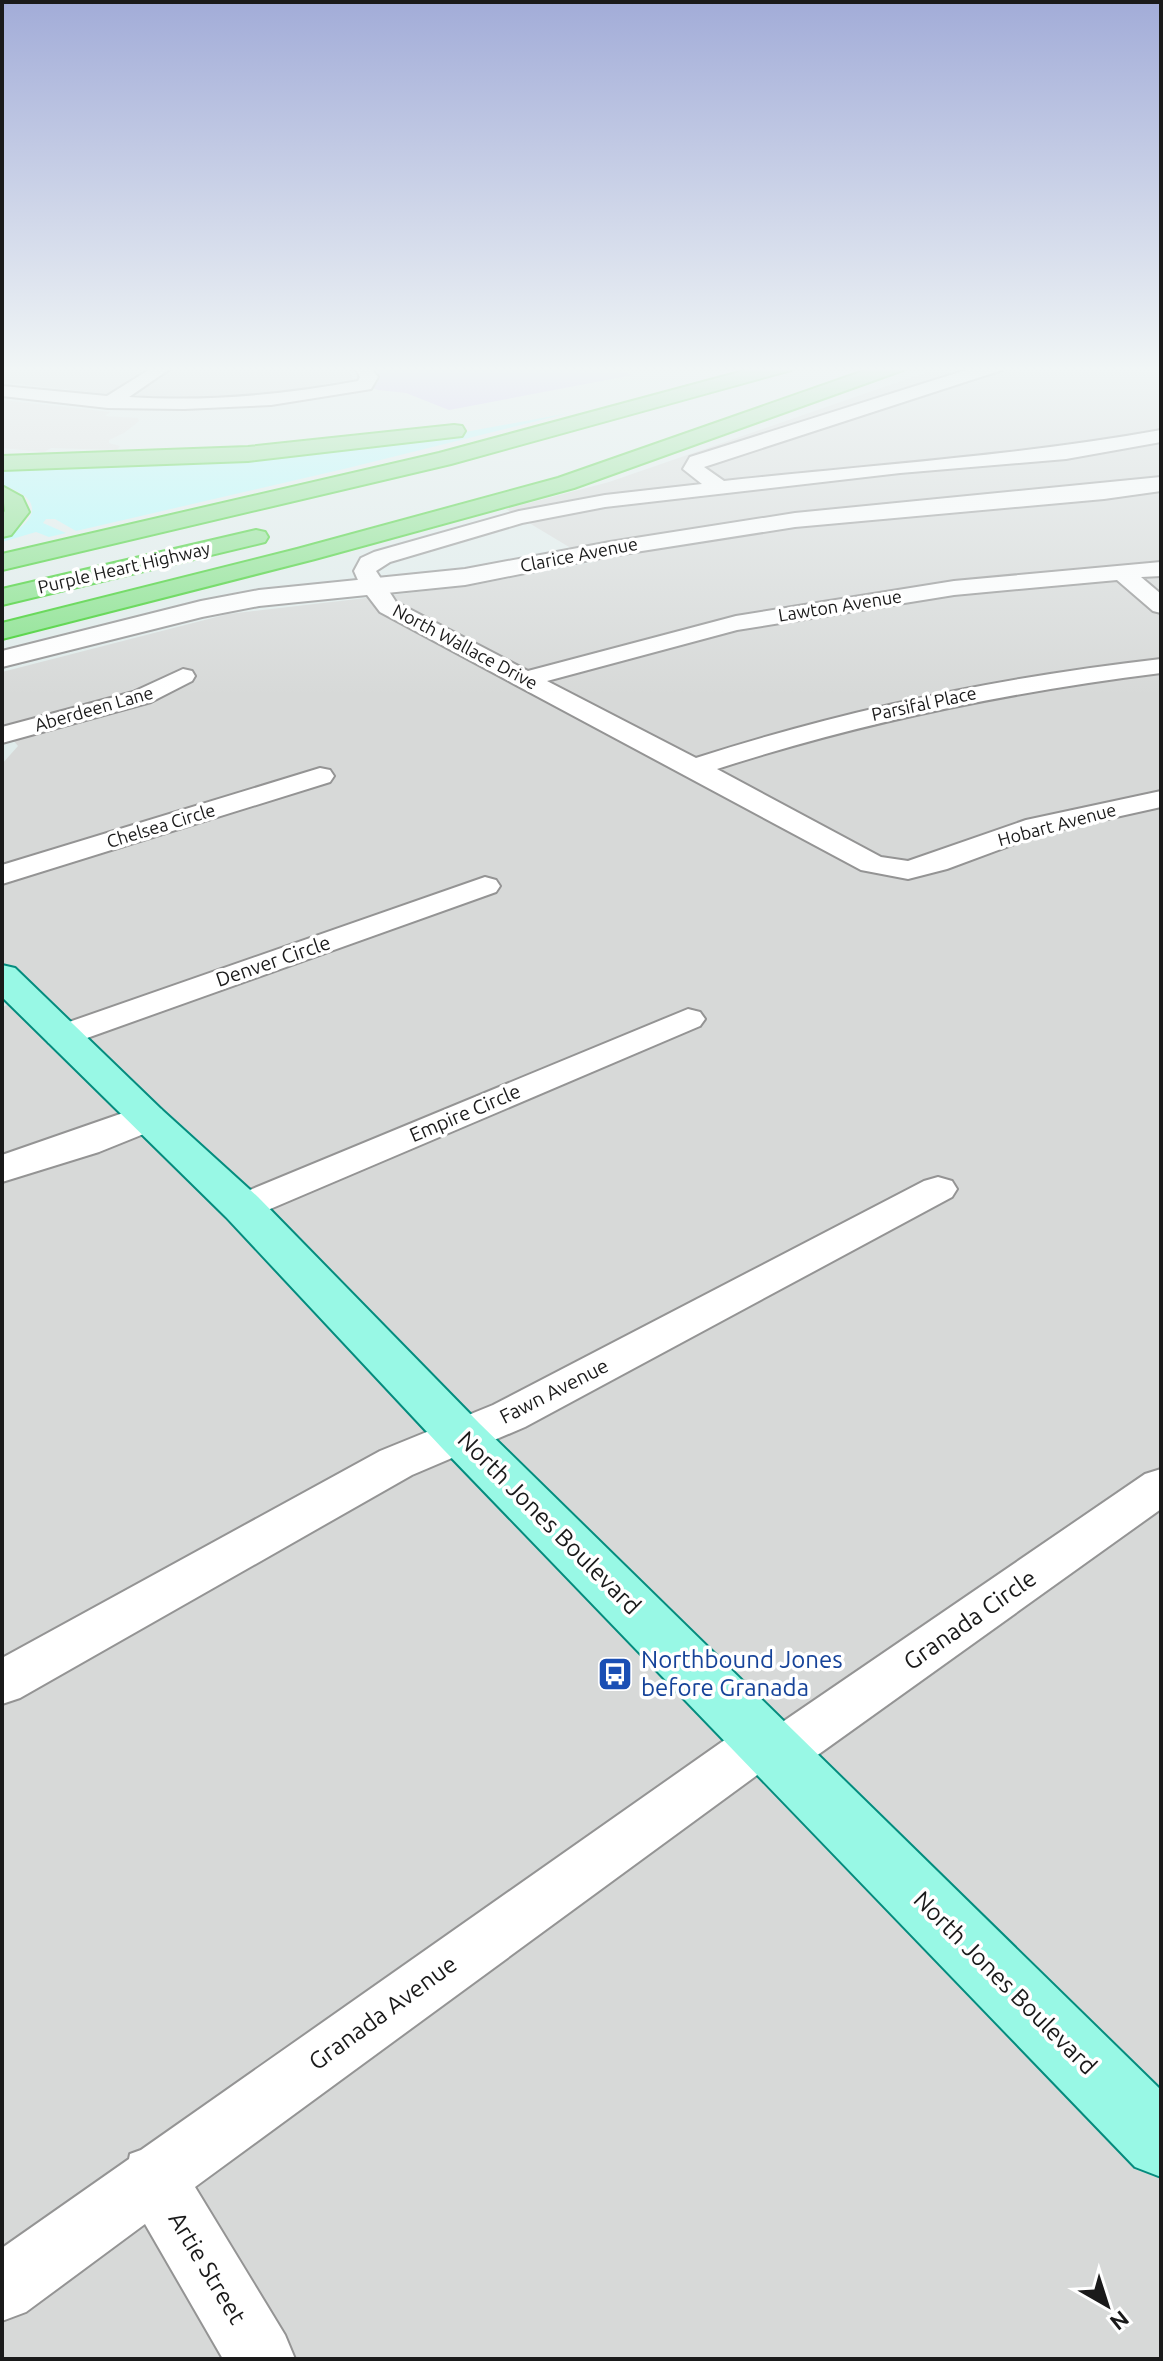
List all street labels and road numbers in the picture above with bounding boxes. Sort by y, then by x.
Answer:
street label: Clarice Avenue [518,533,639,575]
street label: Purple Heart Highway [36,537,212,597]
street label: Lawton Avenue [777,585,903,625]
street label: North Wallace Drive [390,600,541,693]
street label: Aberdeen Lane [32,682,155,735]
street label: Parsifal Place [869,682,978,724]
street label: Chelsea Circle [104,799,217,851]
street label: Hobart Avenue [995,799,1118,849]
street label: Denver Circle [212,930,333,991]
street label: Empire Circle [406,1079,524,1146]
street label: Fawn Avenue [496,1353,612,1428]
street label: North Jones Boulevard [452,1426,646,1620]
street label: Granada Circle [898,1564,1041,1675]
street label: North Jones Boulevard [908,1886,1102,2080]
street label: Granada Avenue [304,1950,462,2075]
street label: Artie Street [163,2207,252,2329]

